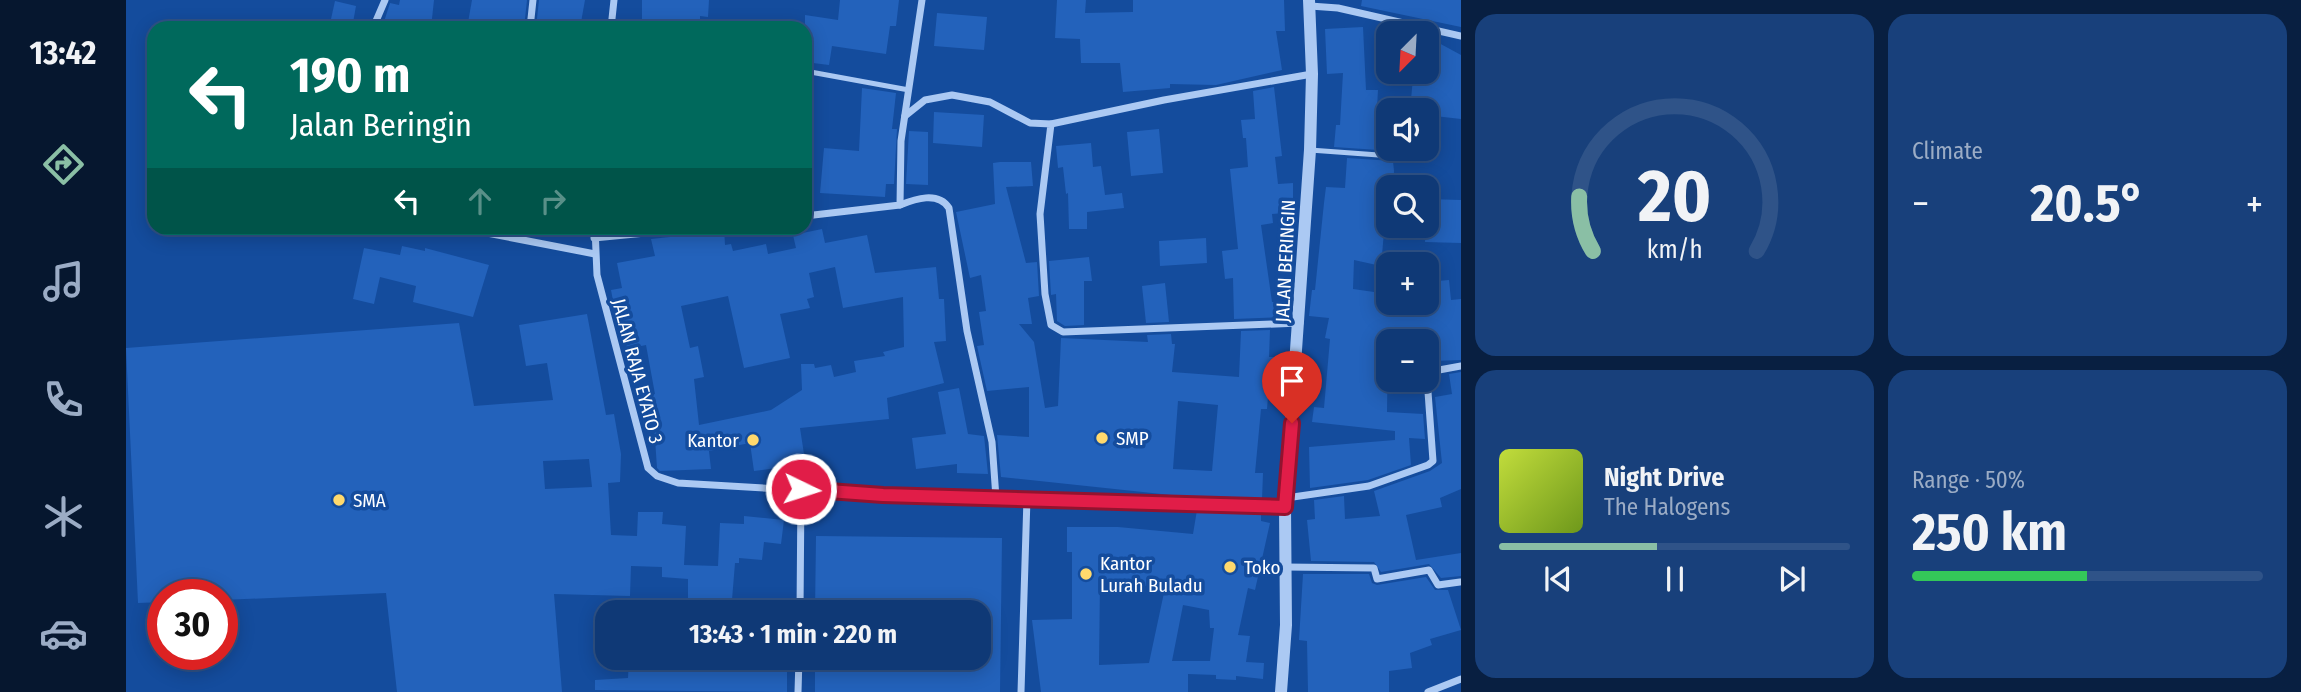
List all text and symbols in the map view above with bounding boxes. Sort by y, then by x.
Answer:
north arrow [1376,21,1438,84]
map controls [1376,21,1439,392]
text: 13:42 [30,34,96,72]
text: 190 m [290,46,410,105]
icon: left [175,49,266,140]
button: sound [1376,98,1439,161]
text: Jalan Beringin [290,106,472,144]
text: Climate [1912,137,1983,165]
icon: directions [39,140,88,189]
text: 20 [1637,153,1711,240]
text: 20.5° [2030,172,2145,235]
button: search [1376,175,1439,238]
text: − [1912,181,1929,227]
text: + [2246,181,2263,227]
icon: left [388,182,426,220]
icon: ahead [461,182,499,220]
icon: right [534,182,572,220]
street label: JALAN BERINGIN [1271,199,1300,323]
text: km/h [1647,235,1702,265]
button: + [1376,252,1439,315]
icon: music [39,257,88,306]
street label: JALAN RAJA EYATO 3 [607,296,668,446]
button: − [1376,329,1439,392]
pin [1262,351,1322,423]
icon: arrive [1273,362,1311,400]
icon: phone [39,375,88,424]
place label: SMP [1116,427,1149,450]
place label: Kantor [687,429,739,452]
marker: SMP [1094,430,1110,446]
marker: Kantor [745,432,761,448]
position arrow [764,452,838,526]
text: Night Drive [1604,462,1724,493]
text: Range · 50% [1912,466,2025,494]
place label: SMA [353,489,386,512]
icon: climate [39,492,88,541]
marker: SMA [331,492,347,508]
text: The Halogens [1604,493,1730,521]
text: 250 km [1912,501,2067,564]
place label: Kantor Lurah Buladu [1100,552,1203,597]
place label: Toko [1244,556,1280,579]
marker: Toko [1222,559,1238,575]
icon: previous [1539,560,1577,598]
icon: pause [1656,560,1694,598]
icon: next [1773,560,1811,598]
marker: Kantor Lurah Buladu [1078,566,1094,582]
speed limit sign: 30 [147,579,238,670]
icon: car [39,609,88,658]
text: 13:43 · 1 min · 220 m [689,619,897,650]

